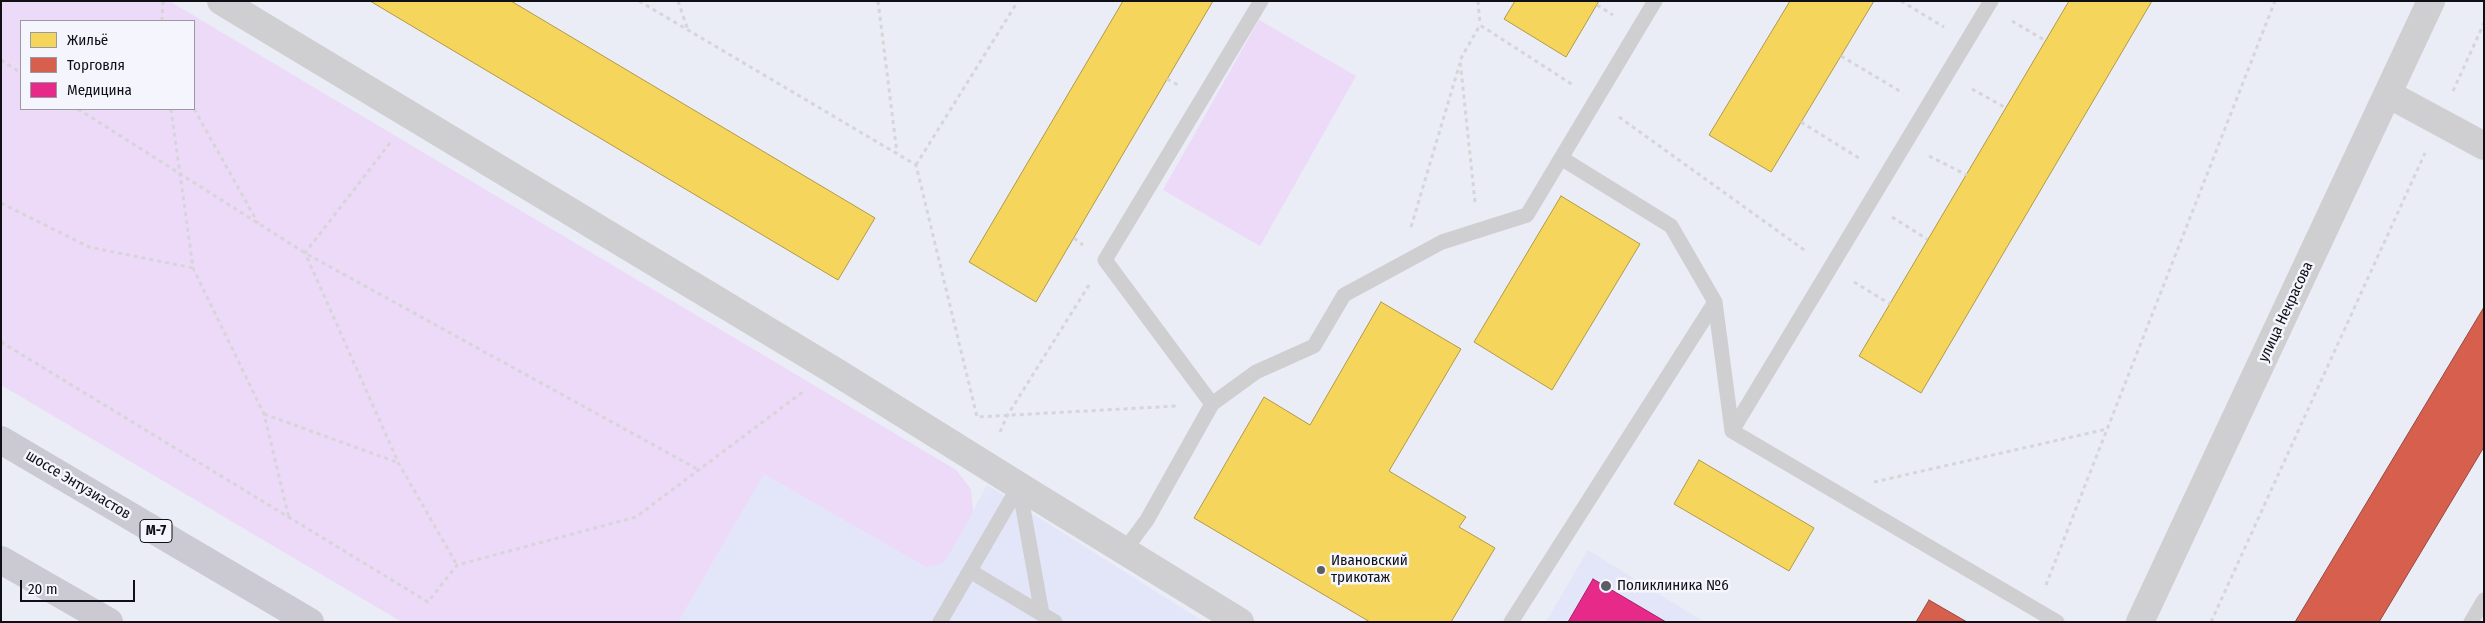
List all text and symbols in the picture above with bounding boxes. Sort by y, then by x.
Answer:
legend [20,20,195,110]
text: Жильё [67,31,108,49]
text: Торговля [67,56,125,74]
text: Медицина [67,81,132,99]
street label: улица Некрасова [2255,259,2317,365]
street label: шоссе Энтузиастов [22,447,134,523]
road number: М-7 [140,520,172,542]
place label: Ивановский трикотаж [1331,552,1408,587]
marker: Ивановский трикотаж [1315,564,1327,576]
scale bar [22,570,138,602]
place label: Поликлиника №6 [1617,577,1729,595]
marker: Поликлиника №6 [1599,579,1613,593]
text: 20 m [28,580,58,598]

